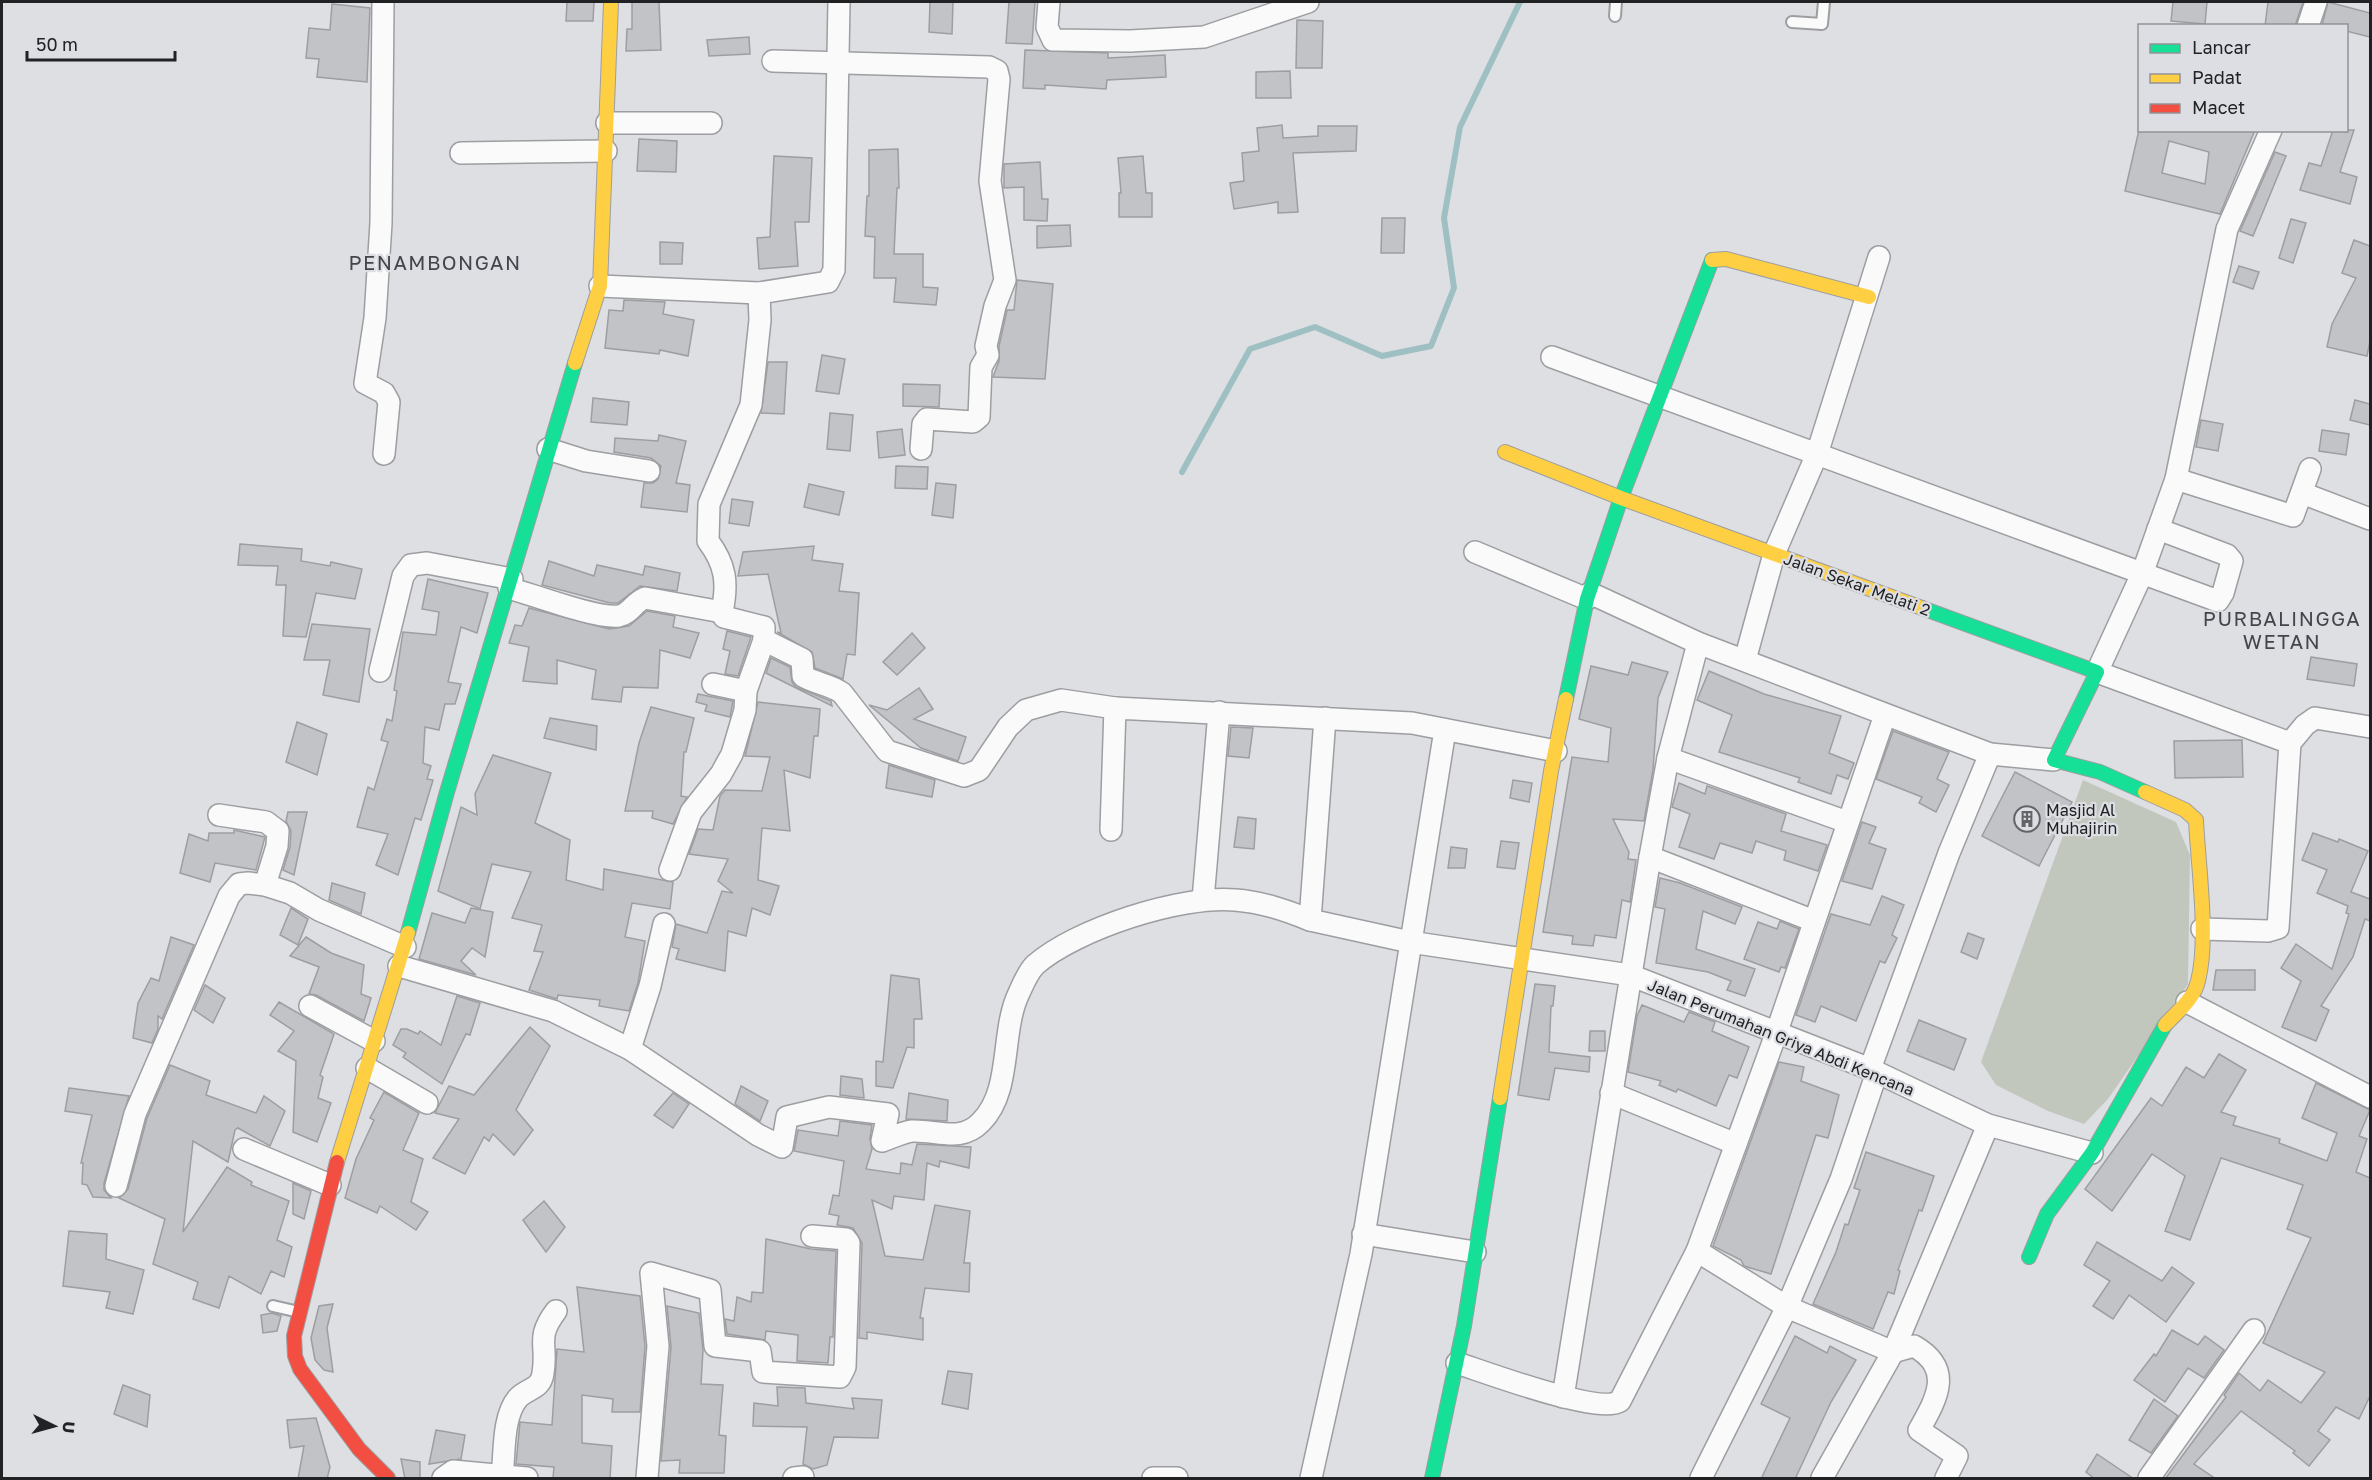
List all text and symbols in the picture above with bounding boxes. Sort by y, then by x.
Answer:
scale bar [27,24,176,62]
legend [2138,24,2348,132]
text: 50 m [36,33,78,55]
text: Lancar [2192,36,2251,58]
text: Padat [2192,66,2242,88]
text: Macet [2192,96,2245,118]
district label: PENAMBONGAN [348,250,522,274]
street label: Jalan Sekar Melati 2 [1781,548,1933,620]
district label: PURBALINGGA WETAN [2203,606,2361,653]
place label: Masjid Al Muhajirin [2046,800,2117,838]
building icon: Masjid Al Muhajirin [2012,804,2042,834]
street label: Jalan Perumahan Griya Abdi Kencana [1645,974,1917,1100]
north arrow [24,1396,84,1456]
text: U [58,1421,79,1434]

